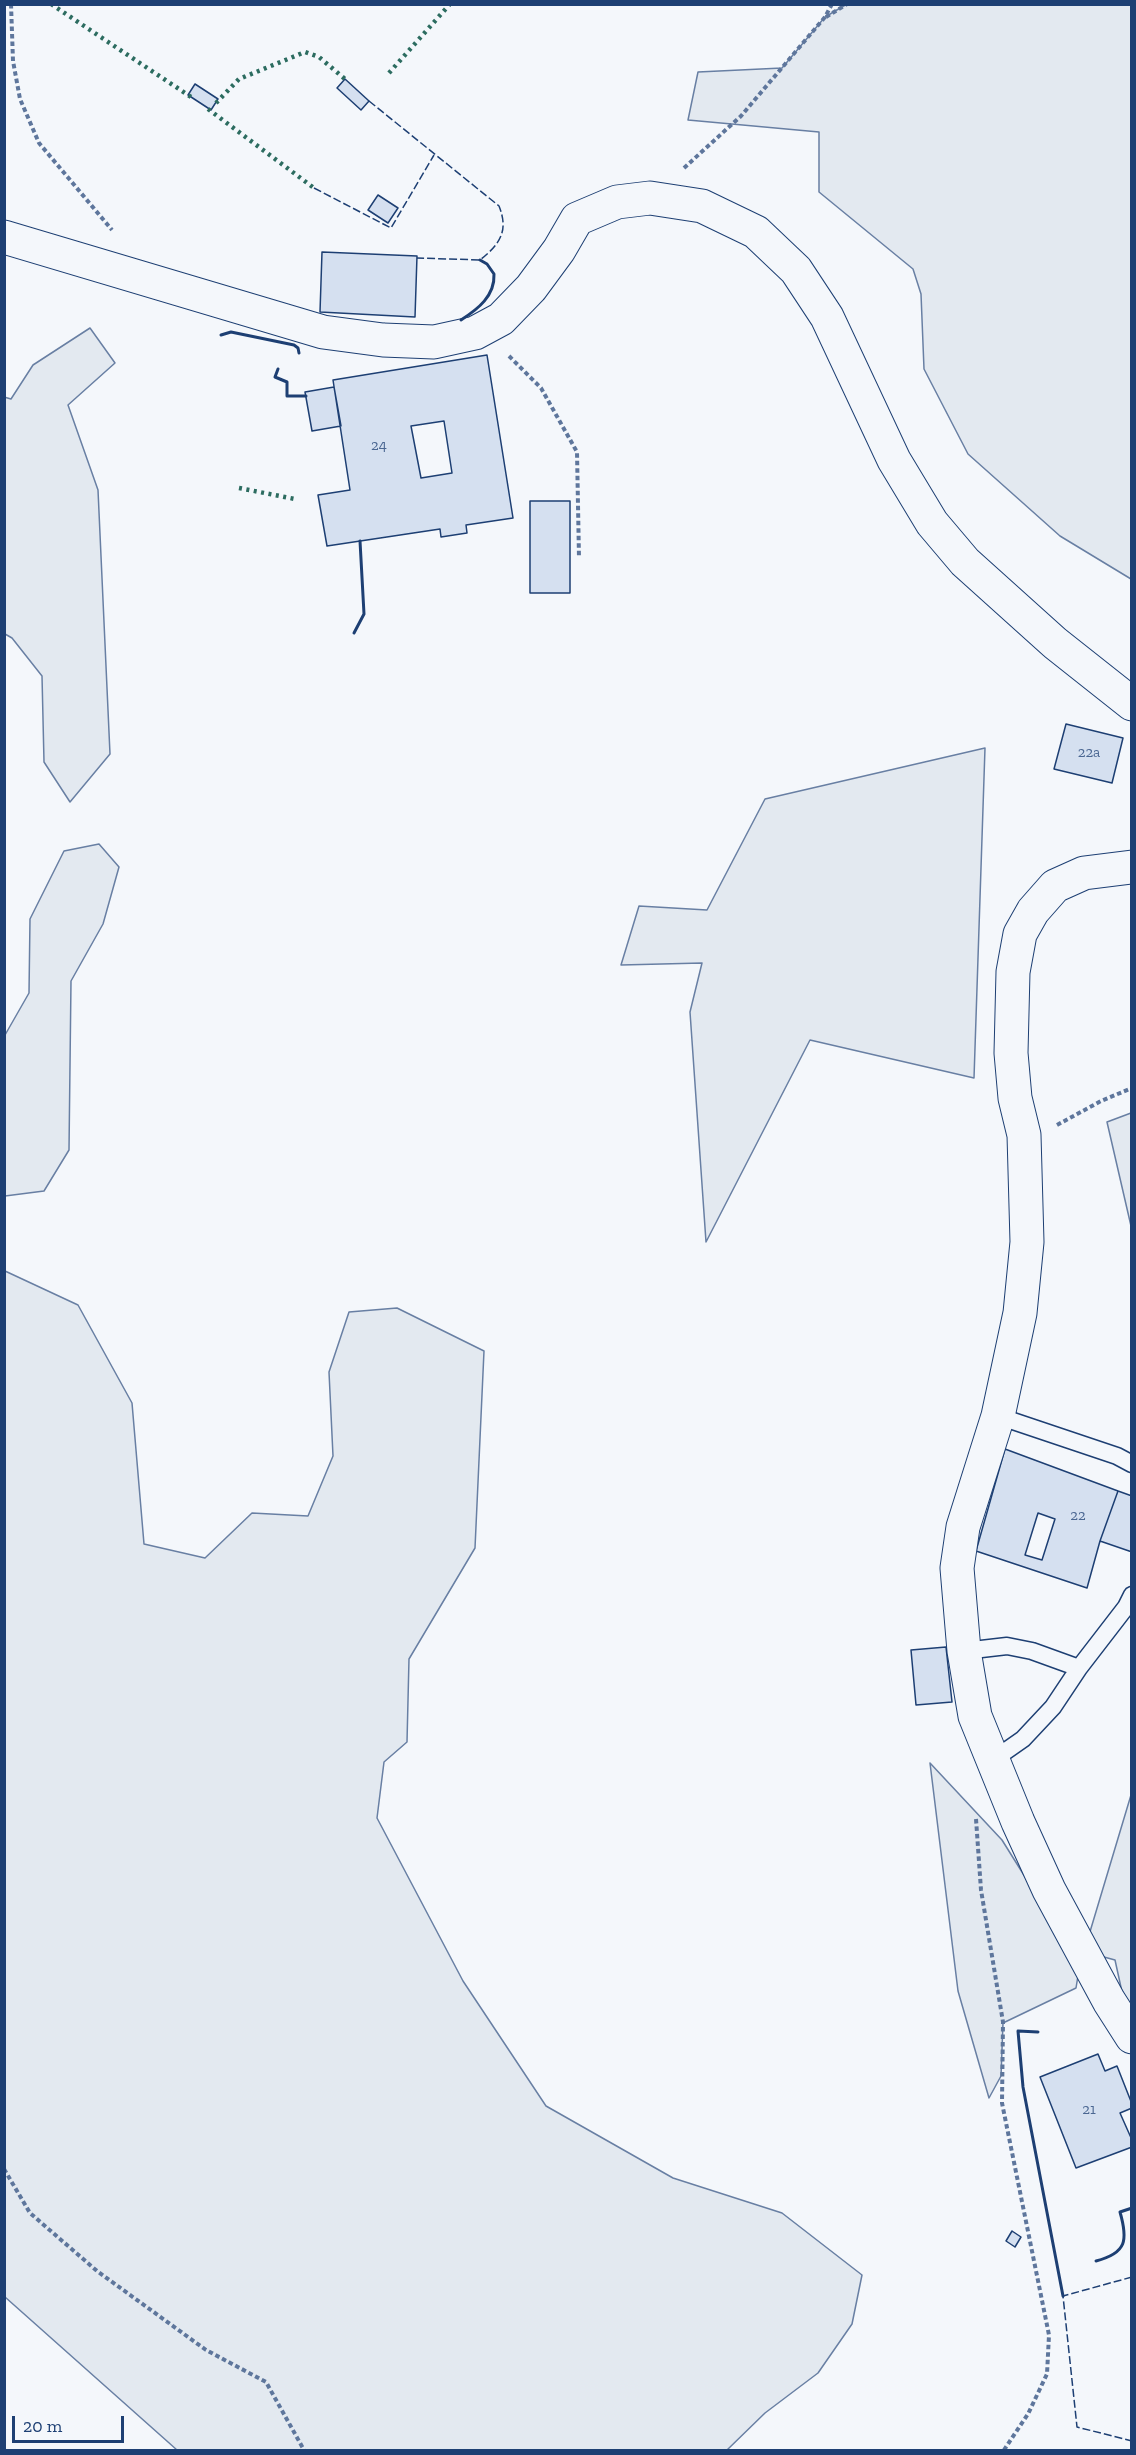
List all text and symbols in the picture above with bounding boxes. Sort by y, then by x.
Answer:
house number: 24 [371,437,387,455]
house number: 22a [1078,744,1100,762]
house number: 22 [1070,1507,1086,1525]
house number: 21 [1082,2101,1096,2119]
scale bar [15,2404,128,2442]
text: 20 m [23,2415,62,2437]

